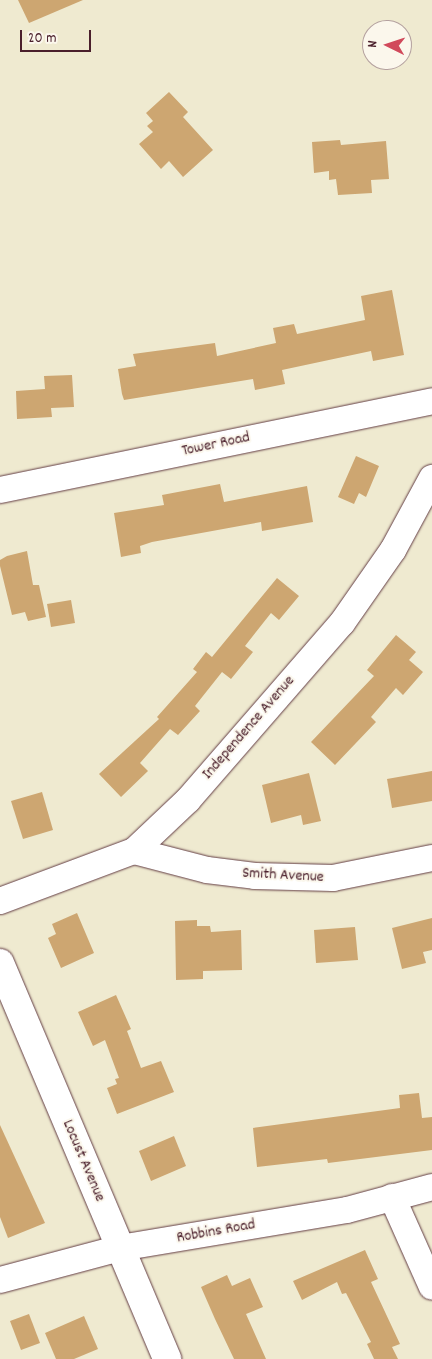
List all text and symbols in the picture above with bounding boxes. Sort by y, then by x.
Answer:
scale bar [22,20,94,52]
north arrow [362,20,412,70]
text: 20 m [28,28,56,50]
text: N [363,40,383,48]
street label: Tower Road [180,428,252,462]
street label: Independence Avenue [199,672,299,784]
street label: Smith Avenue [242,864,324,888]
street label: Locust Avenue [57,1117,109,1205]
street label: Robbins Road [175,1216,257,1248]

